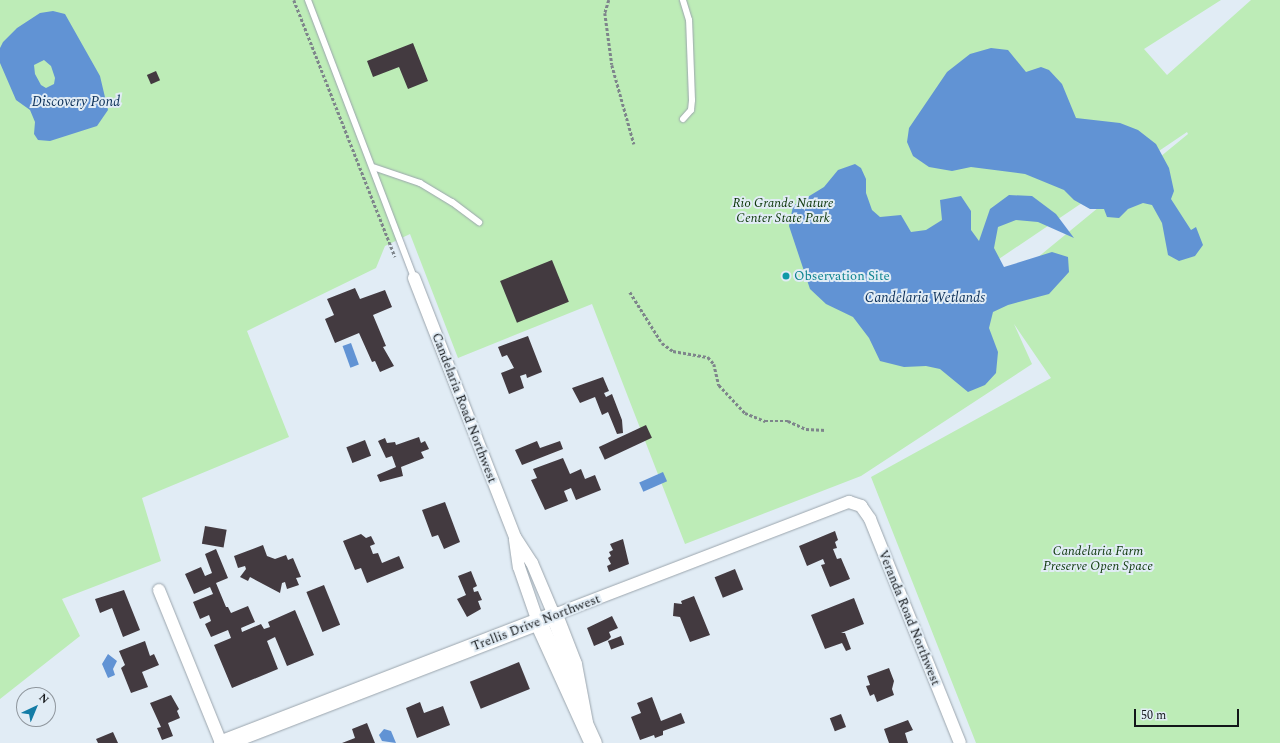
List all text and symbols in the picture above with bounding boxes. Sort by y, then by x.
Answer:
water label: Discovery Pond [32,94,120,110]
park label: Rio Grande Nature Center State Park [733,196,833,227]
place label: Observation Site [794,268,890,284]
marker: Observation Site [781,271,791,281]
water label: Candelaria Wetlands [865,290,985,306]
street label: Candelaria Road Northwest [428,331,500,485]
park label: Candelaria Farm Preserve Open Space [1043,544,1153,575]
street label: Veranda Road Northwest [875,548,943,688]
street label: Trellis Drive Northwest [470,591,602,655]
north arrow [16,687,56,727]
text: N [35,689,53,708]
scale bar [1136,701,1241,727]
text: 50 m [1141,706,1166,725]

